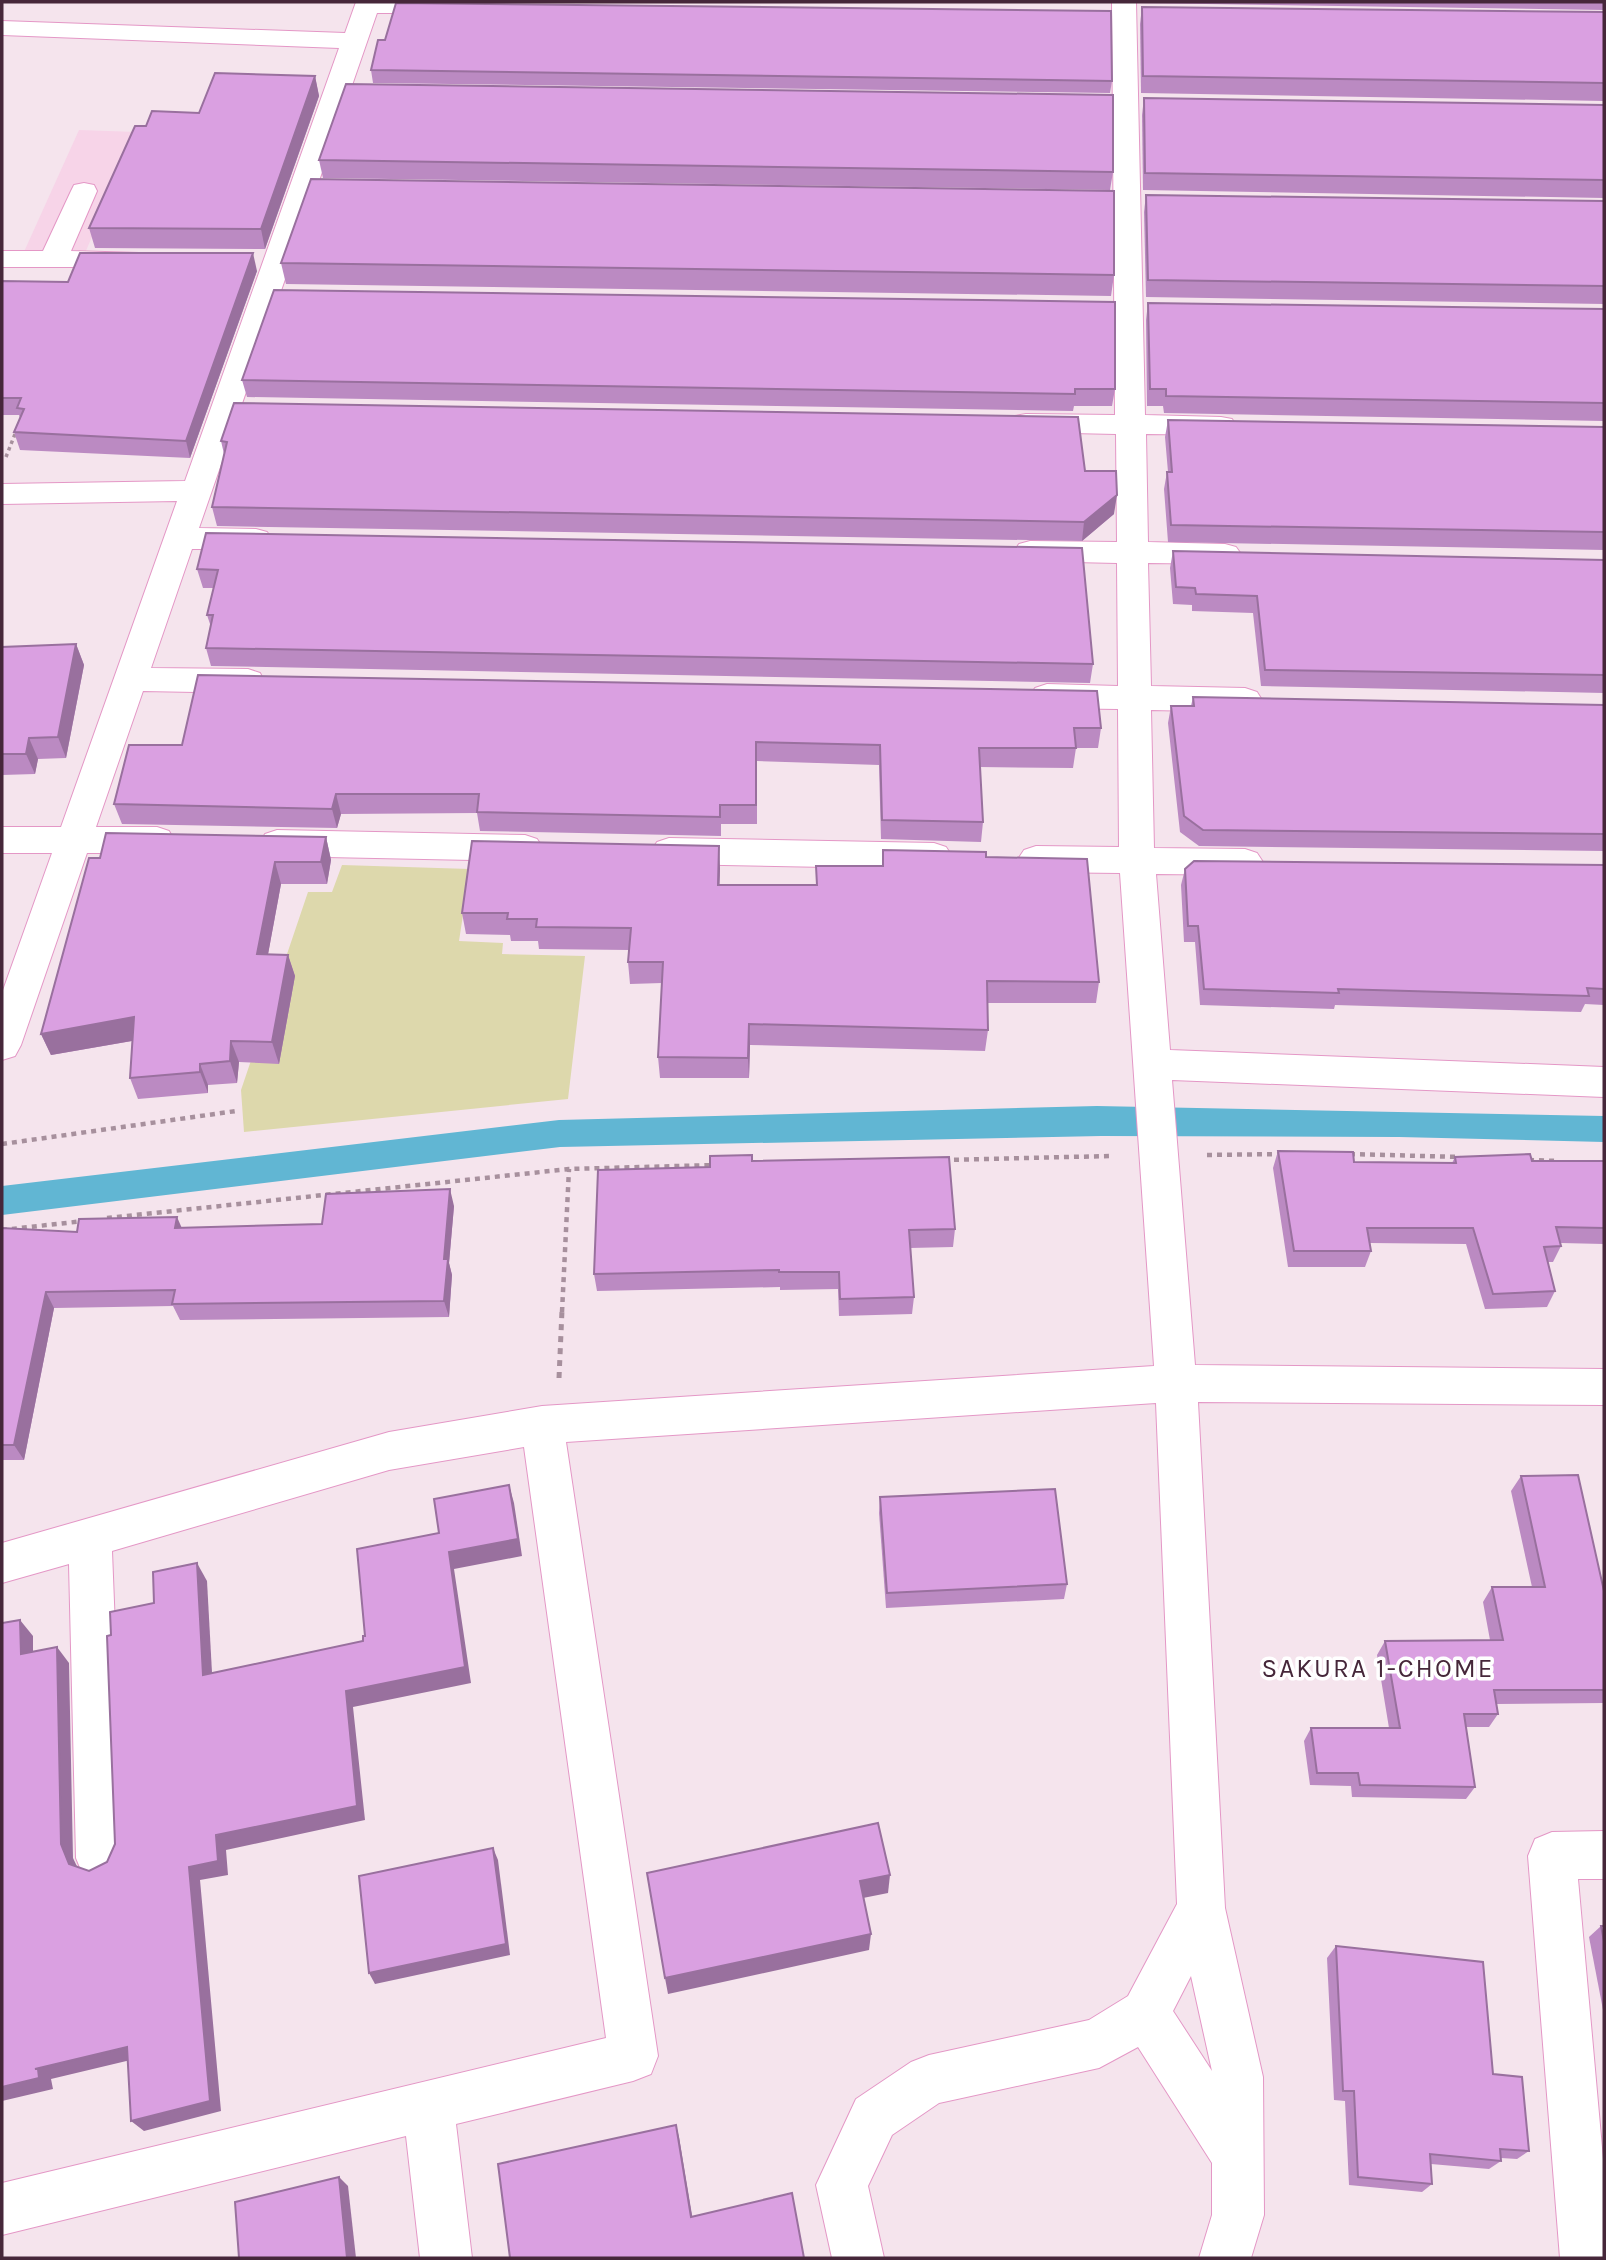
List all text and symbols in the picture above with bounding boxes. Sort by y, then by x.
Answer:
district label: SAKURA 1-CHOME [1262,1653,1494,1684]

